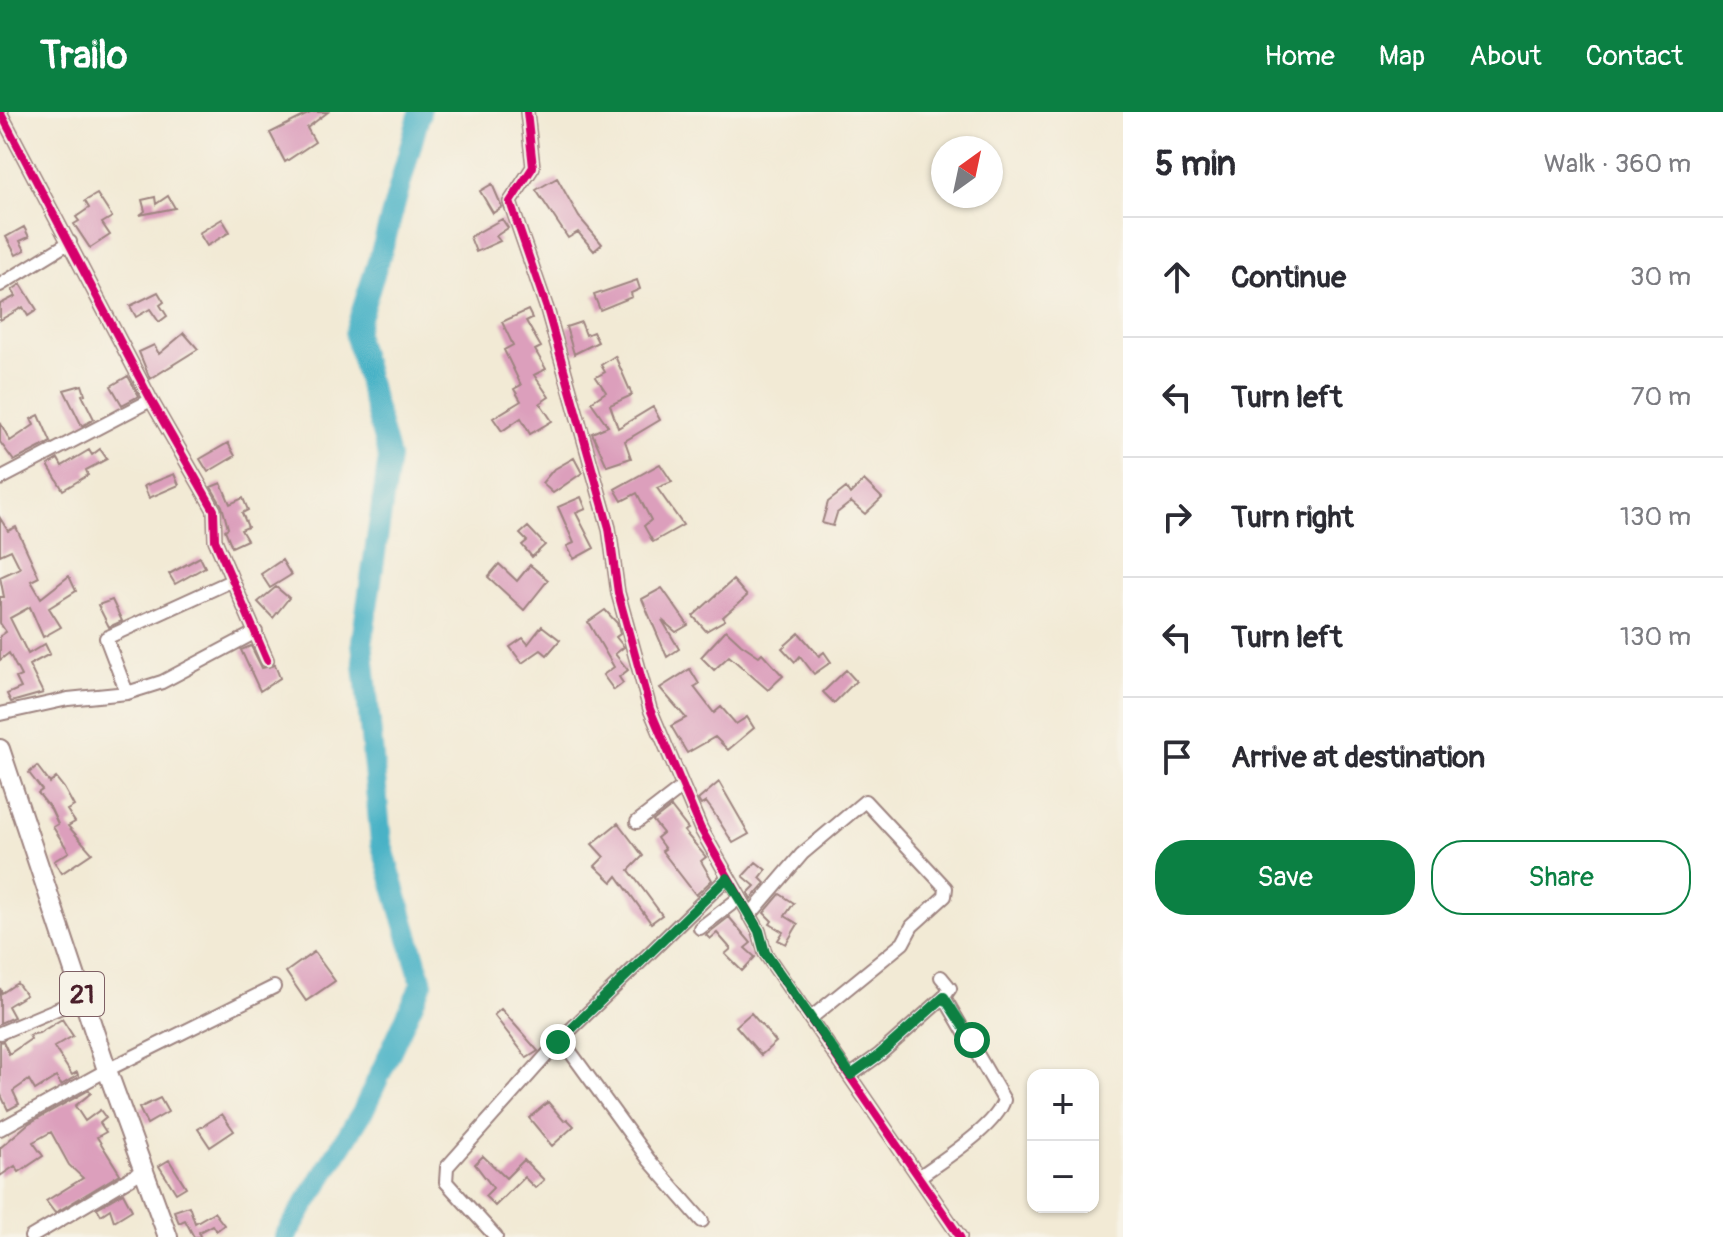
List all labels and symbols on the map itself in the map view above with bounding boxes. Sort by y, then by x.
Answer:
north arrow [931,136,1003,208]
road number: 21 [60,972,104,1016]
route start [954,1022,990,1058]
route end [540,1024,576,1060]

